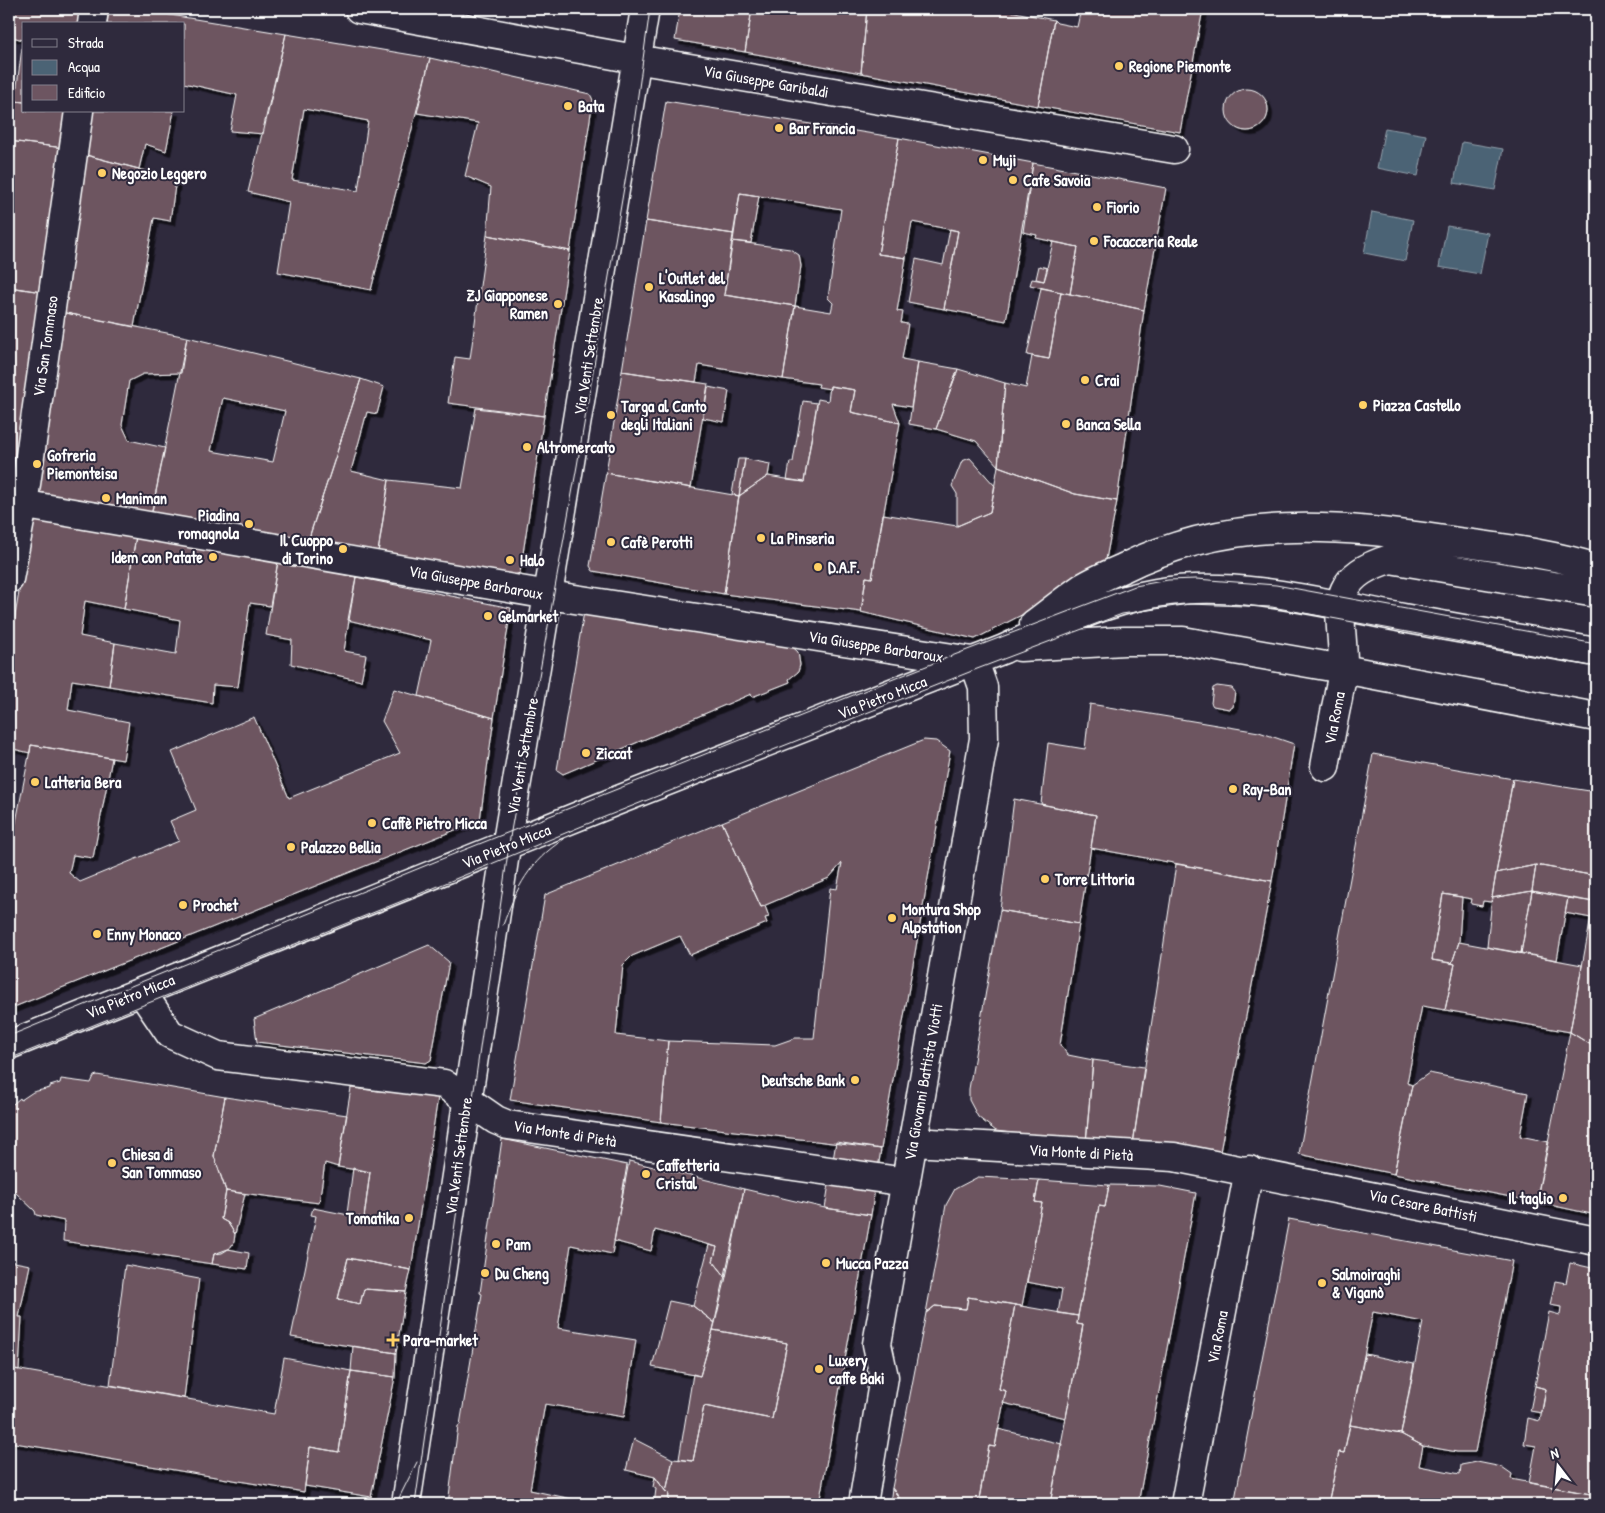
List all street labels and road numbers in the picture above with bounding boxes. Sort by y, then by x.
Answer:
street label: Via Giuseppe Garibaldi [702,59,830,103]
street label: Via San Tommaso [27,294,63,398]
street label: Via Venti Settembre [568,295,608,416]
street label: Via Giuseppe Barbaroux [407,559,545,605]
street label: Via Giuseppe Barbaroux [807,624,945,668]
street label: Via Pietro Micca [834,670,930,724]
street label: Via Roma [1318,690,1350,746]
street label: Via Venti Settembre [501,695,543,816]
street label: Via Pietro Micca [458,818,554,874]
street label: Via Pietro Micca [82,968,178,1024]
street label: Via Giovanni Battista Viotti [898,1002,948,1162]
street label: Via Venti Settembre [439,1095,477,1216]
street label: Via Monte di Pietà [512,1114,618,1152]
street label: Via Monte di Pietà [1028,1138,1134,1166]
street label: Via Cesare Battisti [1367,1183,1479,1227]
street label: Via Roma [1201,1309,1233,1365]

